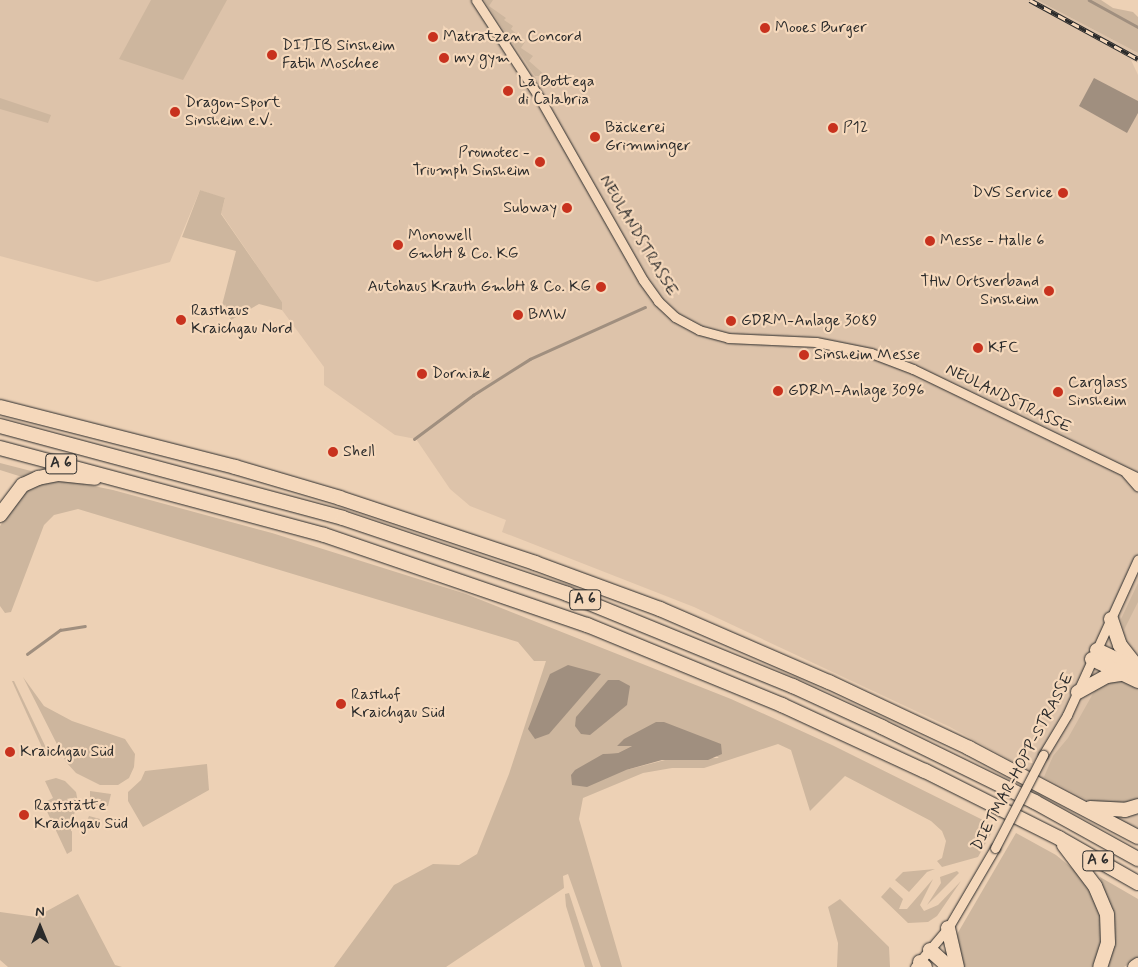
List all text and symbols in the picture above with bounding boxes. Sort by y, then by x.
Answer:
place label: Mooes Burger [775,18,867,38]
marker: Mooes Burger [759,22,771,34]
place label: Matratzen Concord [443,27,582,47]
marker: Matratzen Concord [427,31,439,43]
place label: DITIB Sinsheim Fatih Moschee [282,36,395,74]
place label: my gym [454,48,512,68]
marker: DITIB Sinsheim Fatih Moschee [266,49,278,61]
marker: my gym [438,52,450,64]
place label: La Bottega di Calabria [518,72,595,110]
marker: La Bottega di Calabria [502,85,514,97]
place label: Dragon-Sport Sinsheim e.V. [185,93,280,131]
marker: Dragon-Sport Sinsheim e.V. [169,106,181,118]
place label: Bäckerei Grimminger [605,118,691,156]
place label: P12 [843,118,868,138]
marker: P12 [827,122,839,134]
marker: Bäckerei Grimminger [589,131,601,143]
place label: Promotec - Triumph Sinsheim [412,143,530,181]
marker: Promotec - Triumph Sinsheim [534,156,546,168]
street label: NEULANDSTRASSE [594,172,682,300]
place label: DVS Service [972,183,1053,203]
marker: DVS Service [1057,187,1069,199]
place label: Subway [503,198,557,218]
marker: Subway [561,202,573,214]
place label: Monowell GmbH & Co. KG [408,226,518,264]
place label: Messe - Halle 6 [940,231,1044,251]
marker: Messe - Halle 6 [924,235,936,247]
marker: Monowell GmbH & Co. KG [392,239,404,251]
place label: THW Ortsverband Sinsheim [921,272,1039,310]
place label: Autohaus Krauth GmbH & Co. KG [368,277,591,297]
marker: Autohaus Krauth GmbH & Co. KG [595,281,607,293]
marker: THW Ortsverband Sinsheim [1043,285,1055,297]
place label: Rasthaus Kraichgau Nord [191,301,293,339]
place label: BMW [528,305,566,325]
marker: BMW [512,309,524,321]
place label: GDRM-Anlage 3089 [741,311,877,331]
marker: Rasthaus Kraichgau Nord [175,314,187,326]
marker: GDRM-Anlage 3089 [725,315,737,327]
place label: KFC [988,338,1018,358]
marker: KFC [972,342,984,354]
place label: Sinsheim Messe [814,345,920,365]
marker: Sinsheim Messe [798,349,810,361]
street label: NEULANDSTRASSE [942,360,1074,438]
place label: Dorniak [432,364,490,384]
marker: Dorniak [416,368,428,380]
place label: Carglass Sinsheim [1068,373,1127,411]
place label: GDRM-Anlage 3096 [788,381,925,401]
marker: GDRM-Anlage 3096 [772,385,784,397]
marker: Carglass Sinsheim [1052,386,1064,398]
place label: Shell [343,442,375,462]
marker: Shell [327,446,339,458]
road number: A 6 [45,452,77,476]
road number: A 6 [569,588,601,612]
street label: DIETMAR-HOPP-STRASSE [968,670,1078,854]
place label: Rasthof Kraichgau Süd [351,685,445,723]
marker: Rasthof Kraichgau Süd [335,698,347,710]
place label: Kraichgau Süd [20,742,114,762]
marker: Kraichgau Süd [4,746,16,758]
place label: Raststätte Kraichgau Süd [34,796,128,834]
marker: Raststätte Kraichgau Süd [18,809,30,821]
road number: A 6 [1082,848,1114,874]
north arrow [15,902,65,952]
text: N [35,903,45,921]

